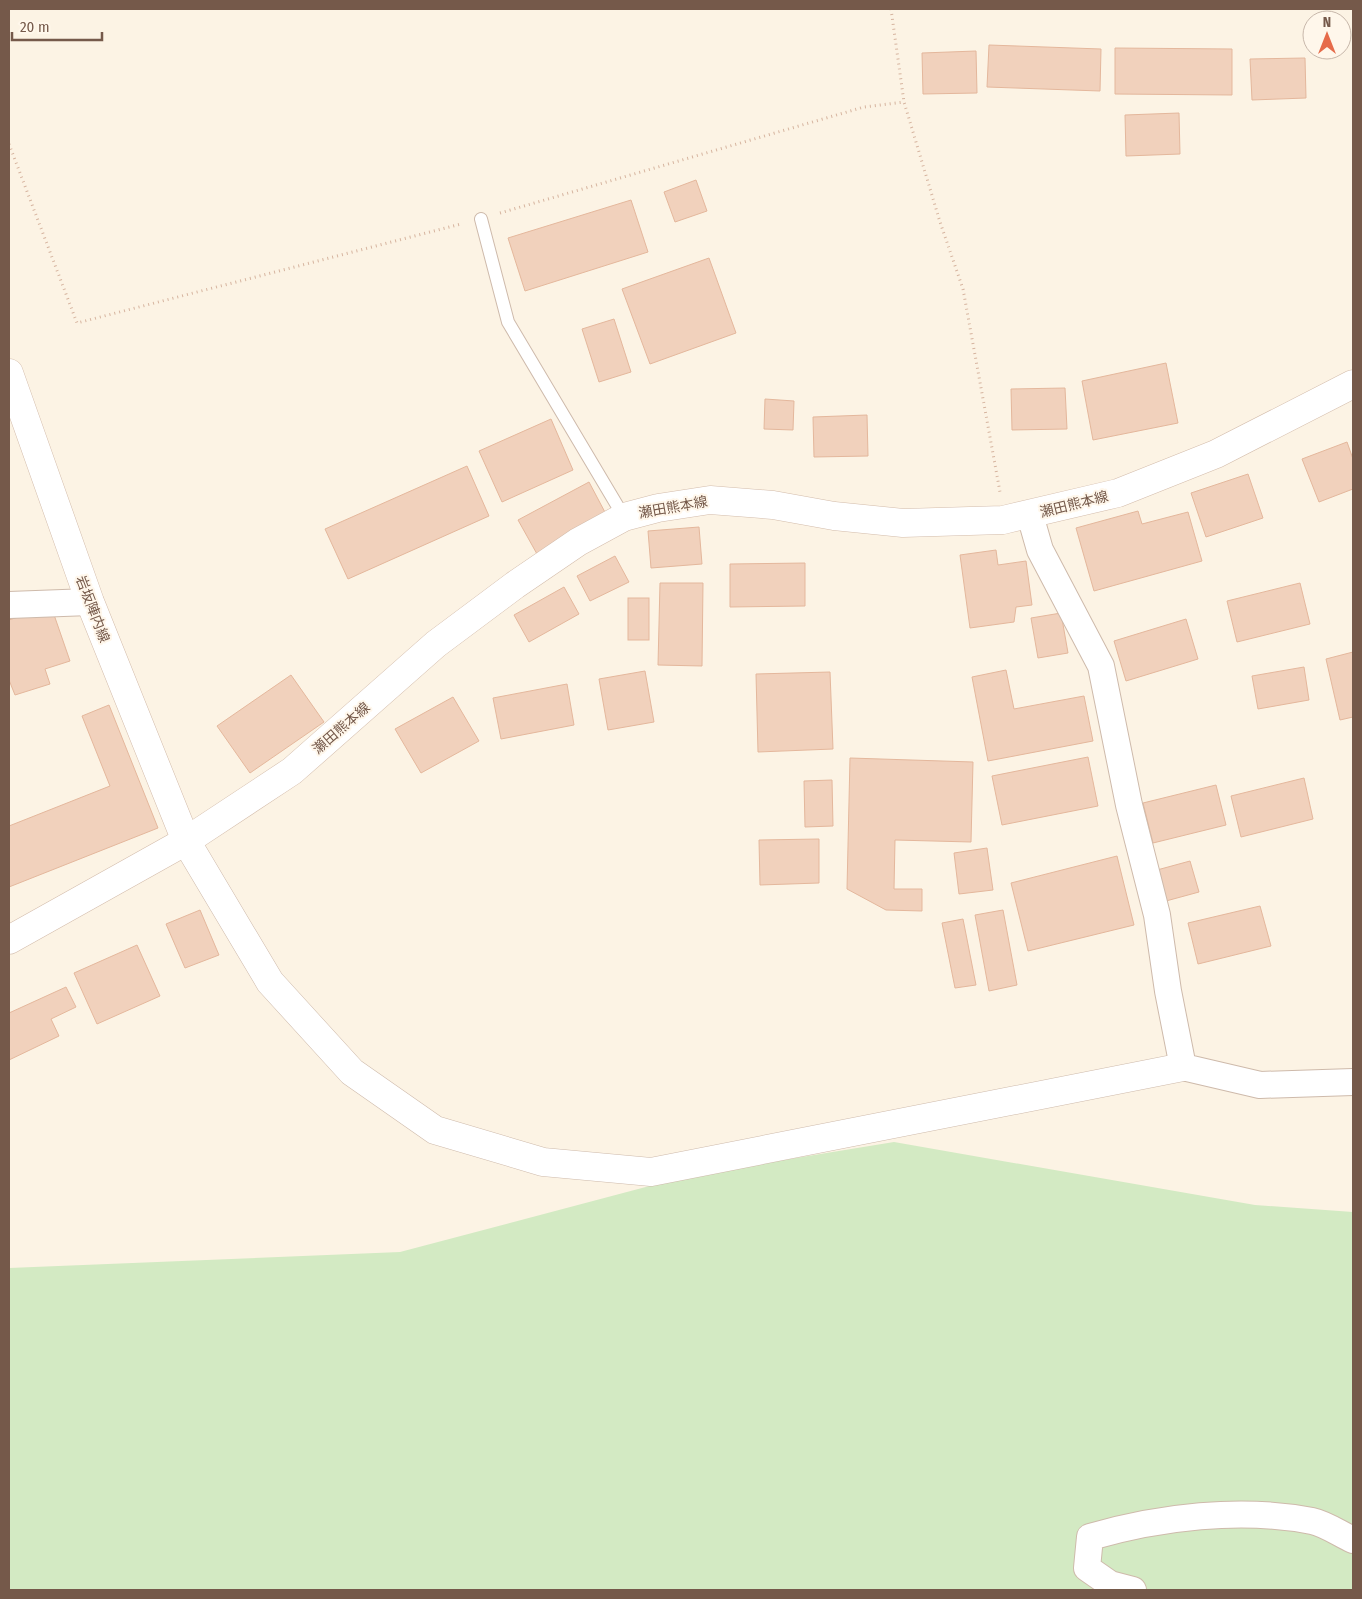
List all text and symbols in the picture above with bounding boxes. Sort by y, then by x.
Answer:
scale bar [12,10,102,42]
north arrow [1302,10,1352,60]
text: N [1323,14,1331,31]
text: 20 m [20,18,50,36]
street label: 瀬田熊本線 [1038,488,1110,521]
street label: 瀬田熊本線 [637,493,709,522]
street label: 岩坂陣内線 [72,573,113,645]
street label: 瀬田熊本線 [309,699,373,758]

